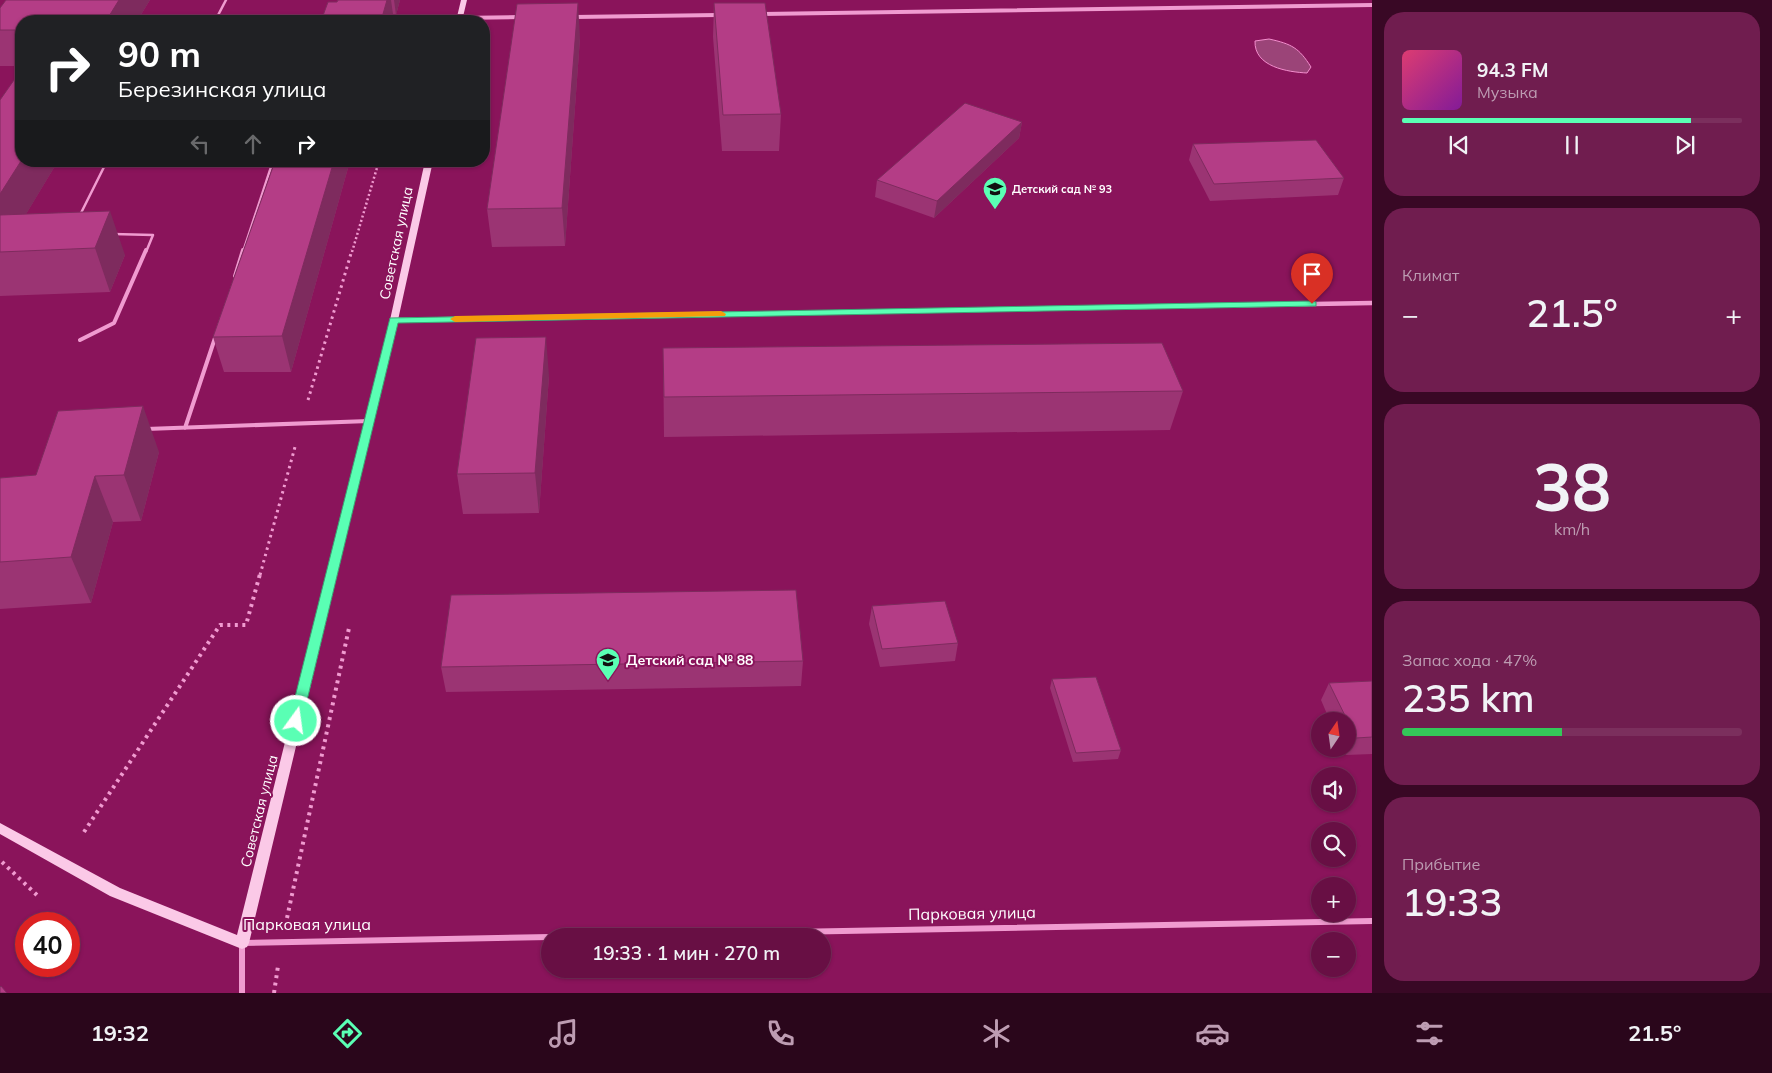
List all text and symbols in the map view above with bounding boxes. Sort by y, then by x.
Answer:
text: 90 m [118,32,201,76]
icon: right [35,35,100,100]
text: 94.3 FM [1477,58,1549,82]
text: Березинская улица [118,75,326,103]
text: Музыка [1477,82,1538,102]
icon: left [186,130,214,158]
icon: ahead [239,130,267,158]
icon: right [292,130,320,158]
icon: previous [1445,131,1473,159]
icon: pause [1558,131,1586,159]
icon: next [1671,131,1699,159]
school or university icon: Детский сад № 93 [982,176,1008,210]
place label: Детский сад № 93 [1012,182,1113,196]
street label: Советская улица [375,185,417,301]
pin [1291,253,1333,304]
icon: arrive [1298,260,1326,288]
text: Климат [1402,265,1459,285]
text: 21.5° [1526,289,1618,337]
text: − [1402,297,1419,332]
text: + [1725,297,1742,332]
text: 38 [1533,446,1611,527]
text: km/h [1554,519,1590,539]
school or university icon: Детский сад № 88 [595,647,621,681]
text: Запас хода · 47% [1402,650,1537,670]
place label: Детский сад № 88 [626,651,753,669]
text: 235 km [1402,674,1535,722]
position arrow [269,694,321,746]
north arrow [1311,712,1356,758]
map controls [1311,712,1356,977]
street label: Советская улица [236,753,282,869]
button: sound [1311,767,1356,812]
button: search [1311,822,1356,867]
text: Прибытие [1402,854,1480,874]
button: + [1311,877,1356,922]
text: 19:33 [1402,878,1502,926]
street label: Парковая улица [908,902,1036,924]
speed limit sign: 40 [15,912,80,977]
street label: Парковая улица [243,914,371,934]
button: − [1311,932,1356,977]
text: 19:33 · 1 мин · 270 m [592,941,780,965]
icon: directions [330,1016,365,1051]
icon: music [546,1016,581,1051]
icon: phone [763,1016,798,1051]
icon: climate [979,1016,1014,1051]
icon: car [1195,1016,1230,1051]
icon: filters [1412,1016,1447,1051]
text: 19:32 [91,1019,149,1047]
text: 21.5° [1628,1019,1681,1047]

